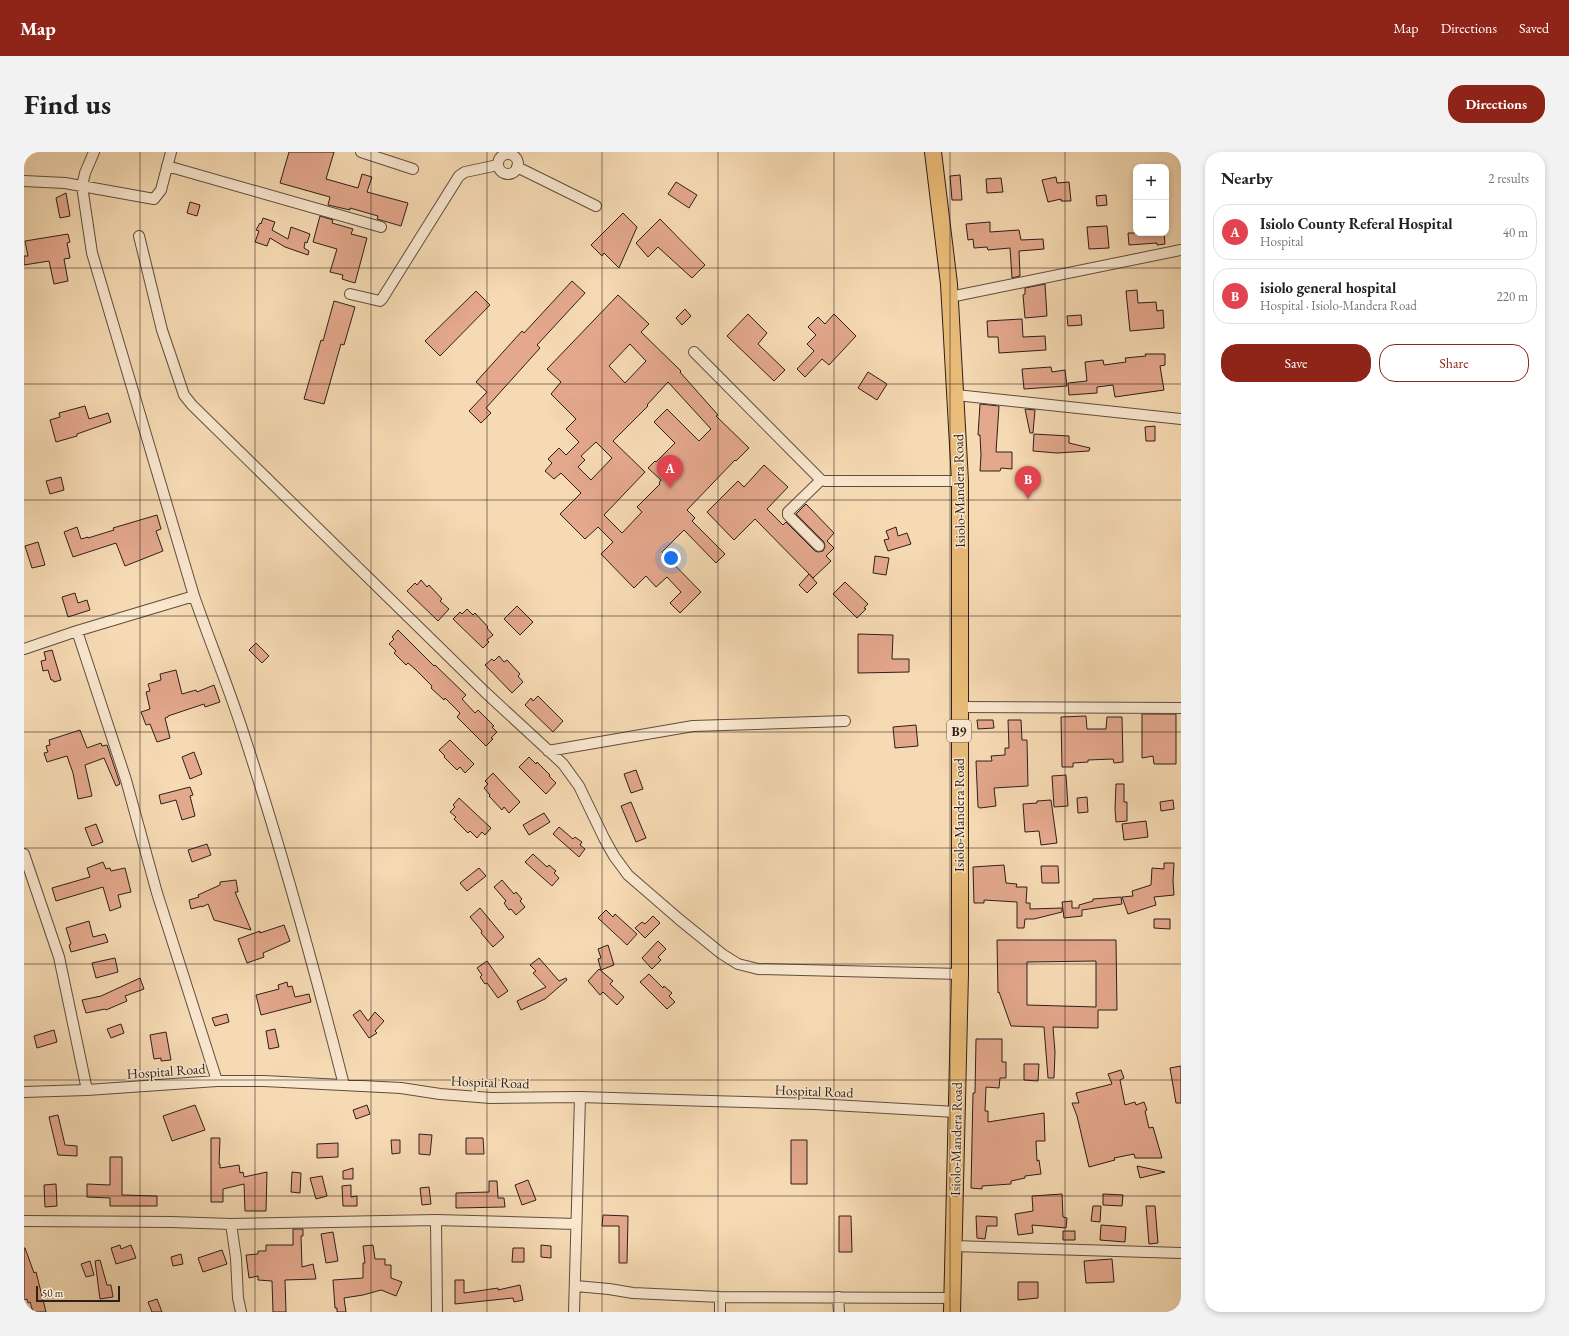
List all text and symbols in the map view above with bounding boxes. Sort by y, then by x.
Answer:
text: Map [20,16,56,41]
text: Map [1393,19,1419,37]
text: Directions [1441,19,1497,37]
text: Saved [1519,19,1549,37]
button: Directions [1448,85,1545,123]
text: Find us [24,86,111,122]
map controls [1133,164,1169,236]
button: + [1133,164,1169,200]
text: Nearby [1221,167,1273,189]
text: 2 results [1488,170,1529,187]
button: − [1133,200,1169,236]
text: Isiolo County Referal Hospital [1260,214,1453,233]
text: A [1230,224,1240,241]
text: 40 m [1503,224,1528,241]
text: Hospital [1260,233,1304,250]
text: isiolo general hospital [1260,278,1396,297]
text: B [1231,288,1239,305]
text: 220 m [1497,288,1528,305]
text: Hospital · Isiolo-Mandera Road [1260,297,1417,314]
button: Save [1221,344,1371,382]
button: Share [1379,344,1529,382]
street label: Isiolo-Mandera Road [949,433,969,548]
pin: A [657,455,683,488]
pin: B [1015,466,1041,499]
your location [661,548,681,568]
road number: B9 [947,720,971,742]
street label: Isiolo-Mandera Road [950,757,968,872]
street label: Hospital Road [126,1059,207,1083]
street label: Hospital Road [450,1072,531,1092]
street label: Hospital Road [774,1081,855,1101]
street label: Isiolo-Mandera Road [946,1081,966,1196]
scale bar [36,1284,120,1303]
text: 50 m [42,1286,63,1300]

